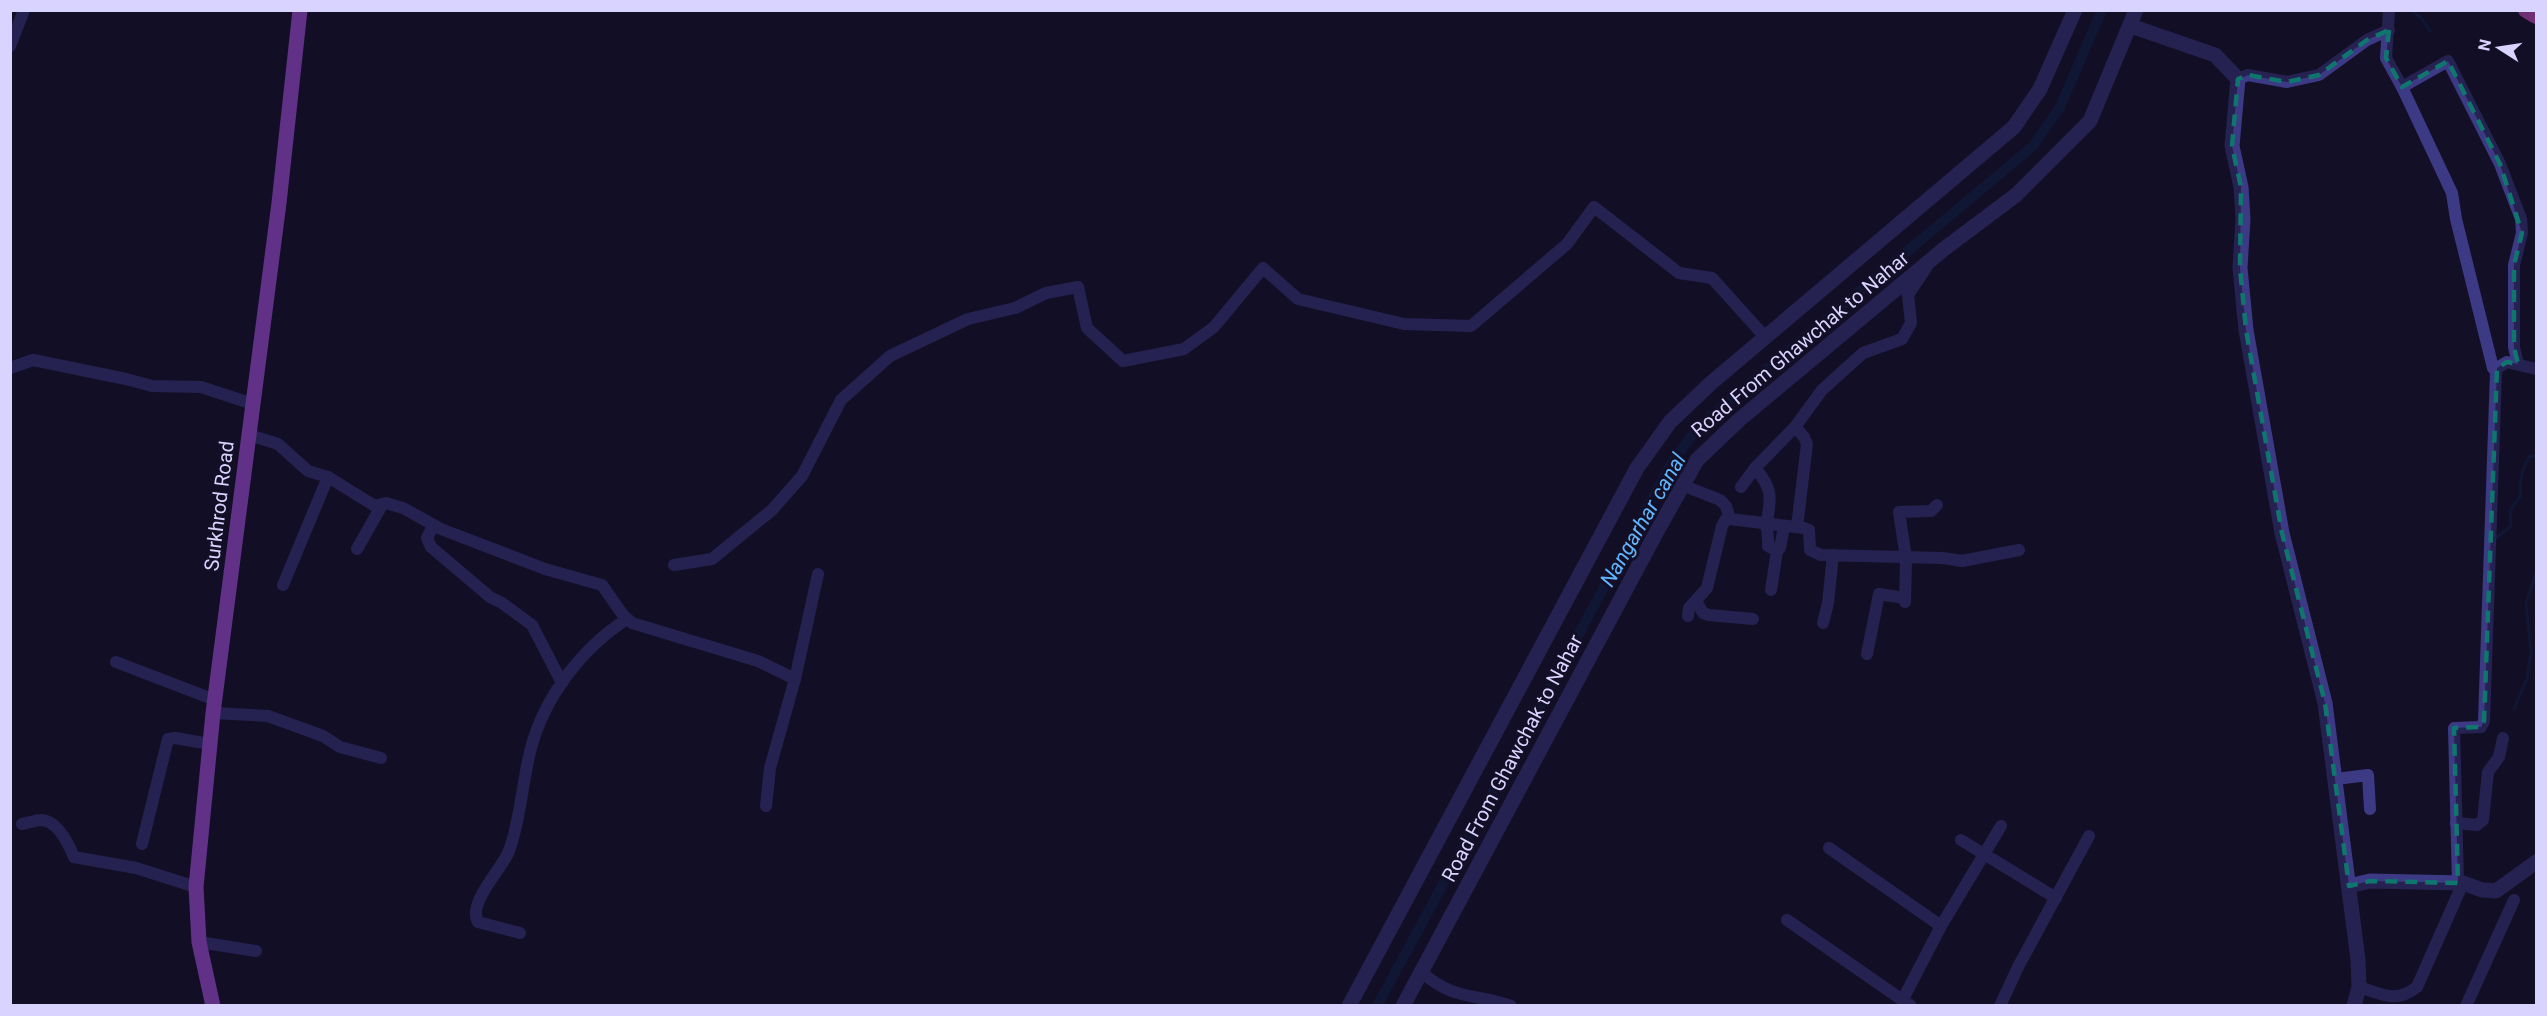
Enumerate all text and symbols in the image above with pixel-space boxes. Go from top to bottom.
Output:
north arrow [2469,18,2529,78]
text: N [2474,37,2495,52]
street label: Road From Ghawchak to Nahar [1686,246,1914,442]
street label: Surkhrod Road [199,440,239,572]
water label: Nangarhar canal [1595,448,1691,591]
street label: Road From Ghawchak to Nahar [1436,630,1588,886]

